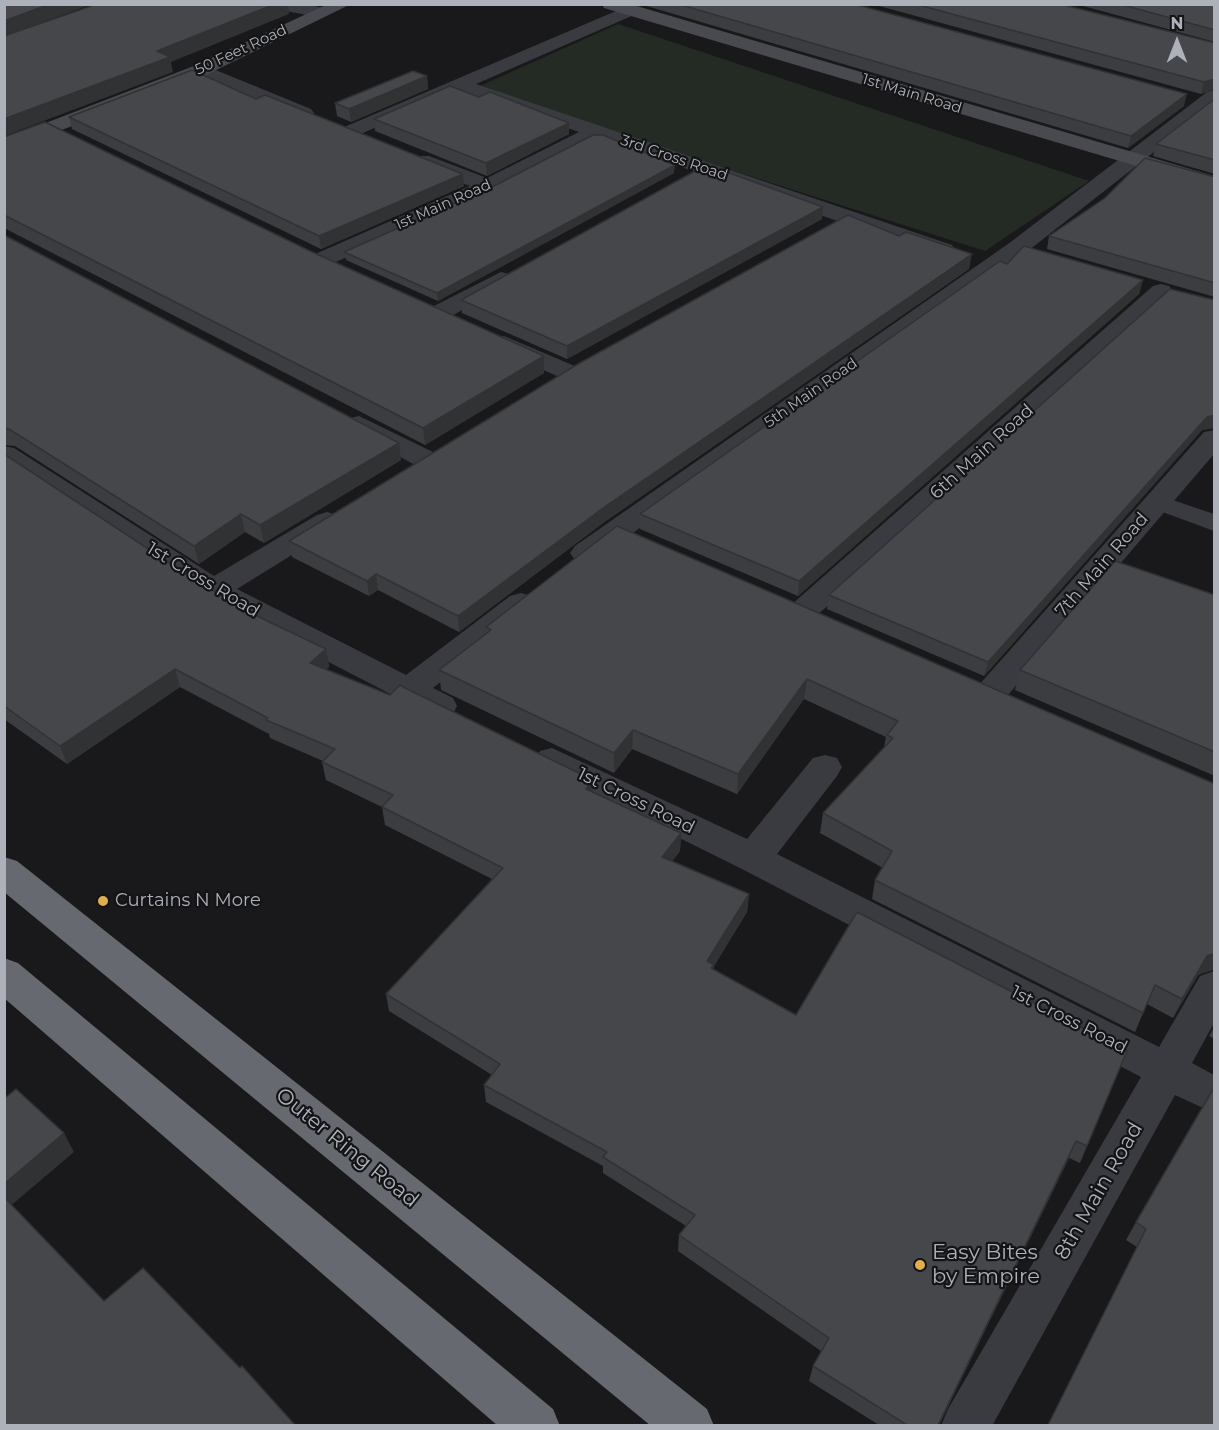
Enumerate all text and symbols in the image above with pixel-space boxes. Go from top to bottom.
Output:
north arrow [1147,12,1207,72]
text: N [1171,14,1183,33]
street label: 50 Feet Road [192,21,290,79]
street label: 1st Main Road [860,70,964,118]
street label: 3rd Cross Road [618,131,730,185]
street label: 1st Main Road [392,176,494,234]
street label: 5th Main Road [761,354,861,432]
street label: 6th Main Road [926,400,1038,504]
street label: 7th Main Road [1051,508,1153,622]
street label: 1st Cross Road [143,538,263,622]
street label: 1st Cross Road [574,763,698,839]
place label: Curtains N More [115,890,261,912]
marker: Curtains N More [96,894,110,908]
street label: 1st Cross Road [1007,981,1131,1059]
street label: Outer Ring Road [271,1083,423,1213]
street label: 8th Main Road [1050,1118,1148,1264]
place label: Easy Bites by Empire [932,1240,1040,1290]
marker: Easy Bites by Empire [913,1258,927,1272]

